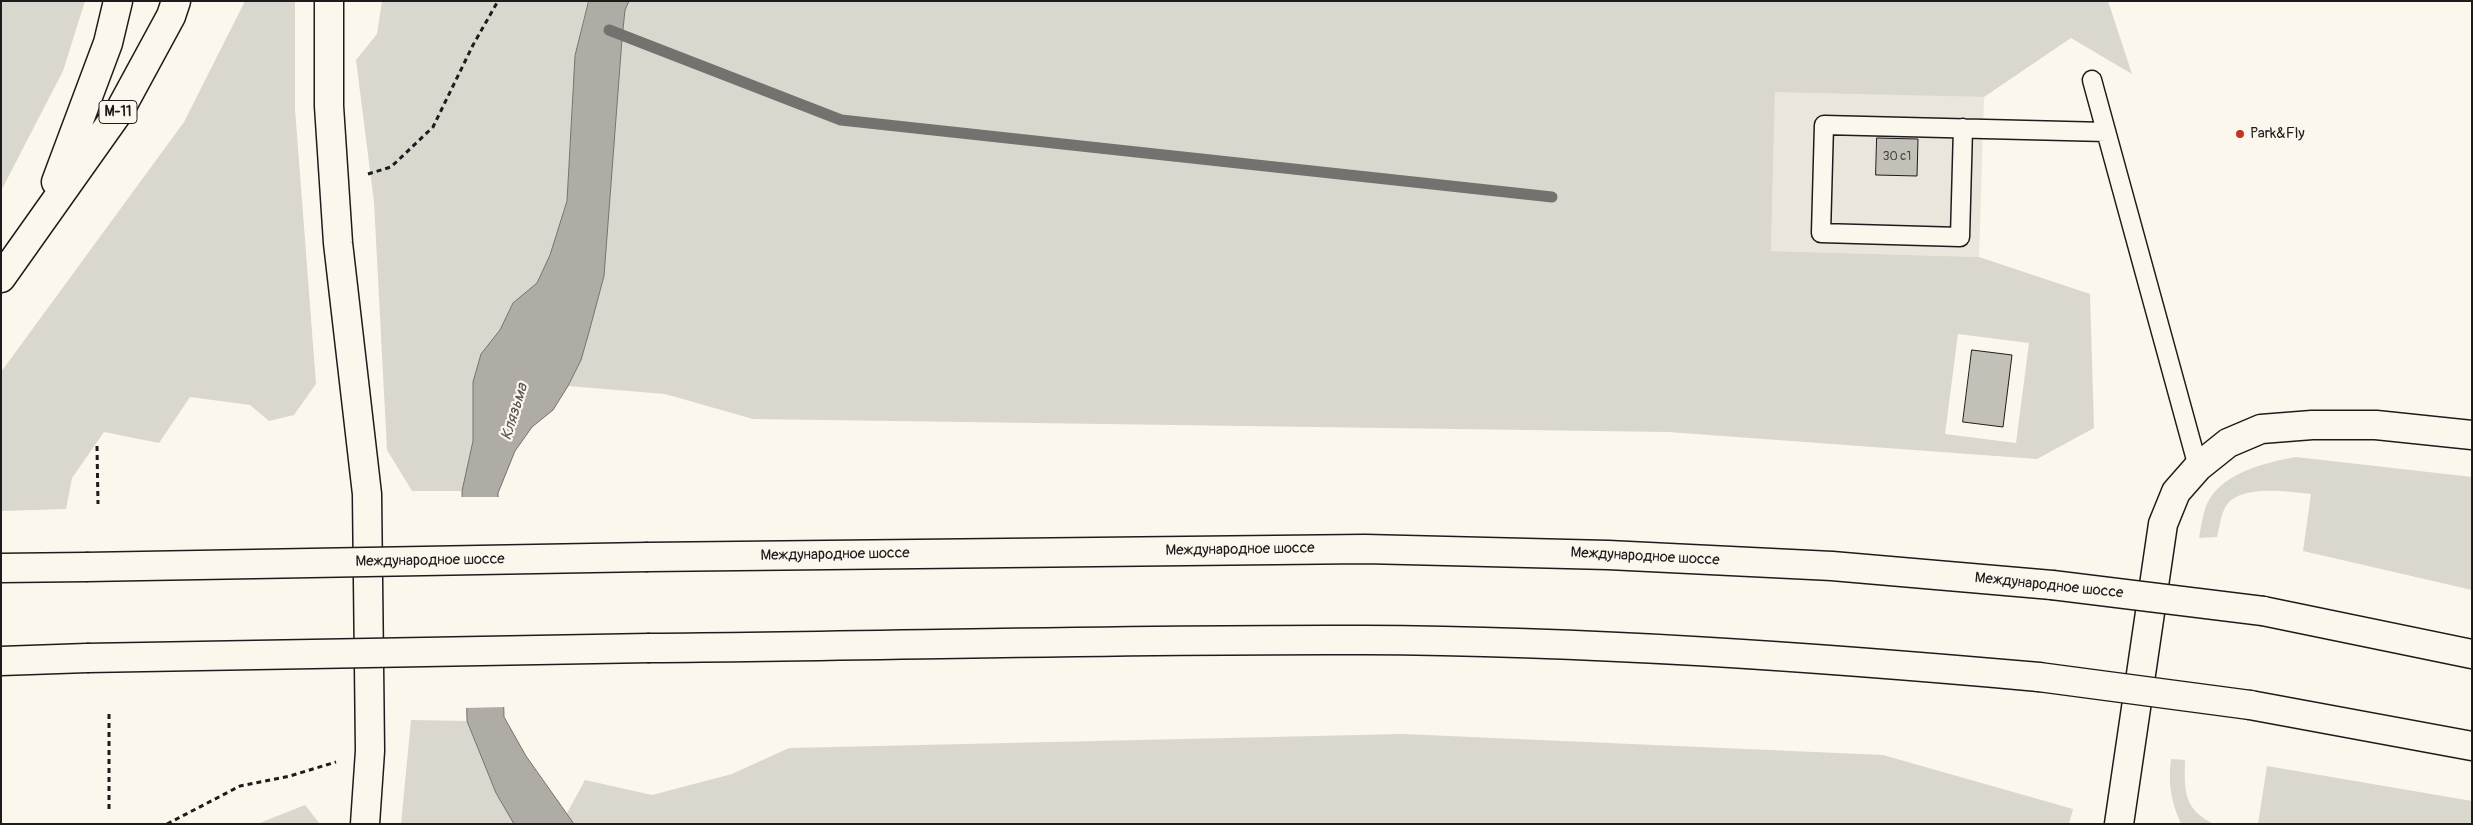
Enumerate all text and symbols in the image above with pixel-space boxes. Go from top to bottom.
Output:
road number: М-11 [99,100,137,124]
place label: Park&Fly [2250,125,2305,143]
marker: Park&Fly [2234,128,2246,140]
house number: 30 с1 [1883,150,1911,164]
water label: Клязьма [497,381,533,443]
street label: Международное шоссе [1165,540,1315,560]
street label: Международное шоссе [1570,544,1720,570]
street label: Международное шоссе [760,545,910,565]
street label: Международное шоссе [355,551,505,571]
street label: Международное шоссе [1974,569,2124,603]

